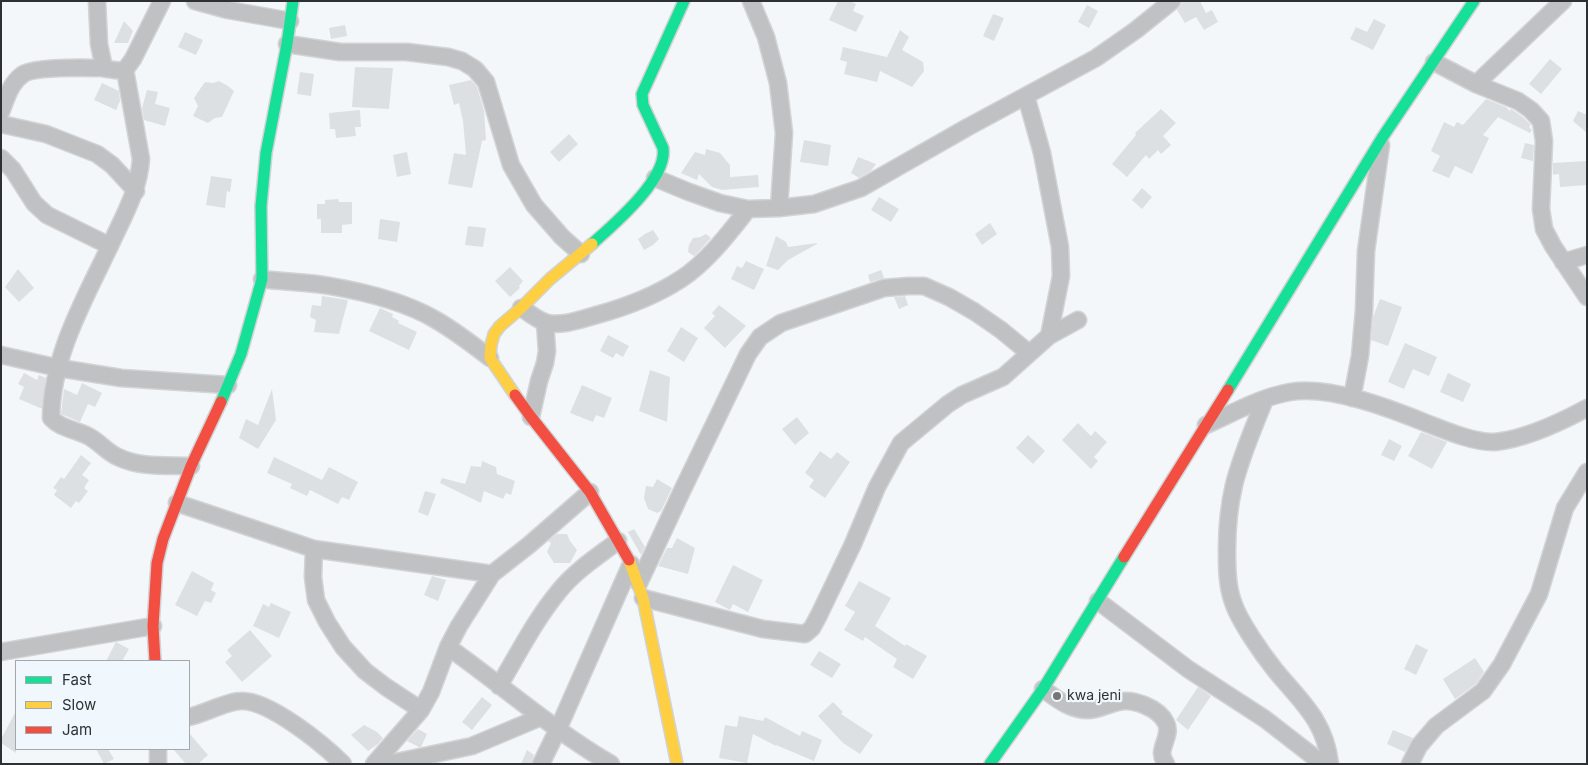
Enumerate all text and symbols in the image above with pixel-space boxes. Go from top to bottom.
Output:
legend [15,660,190,750]
text: Fast [62,670,92,689]
place label: kwa jeni [1067,688,1121,704]
marker: kwa jeni [1051,690,1063,702]
text: Slow [62,695,96,714]
text: Jam [62,720,92,739]

